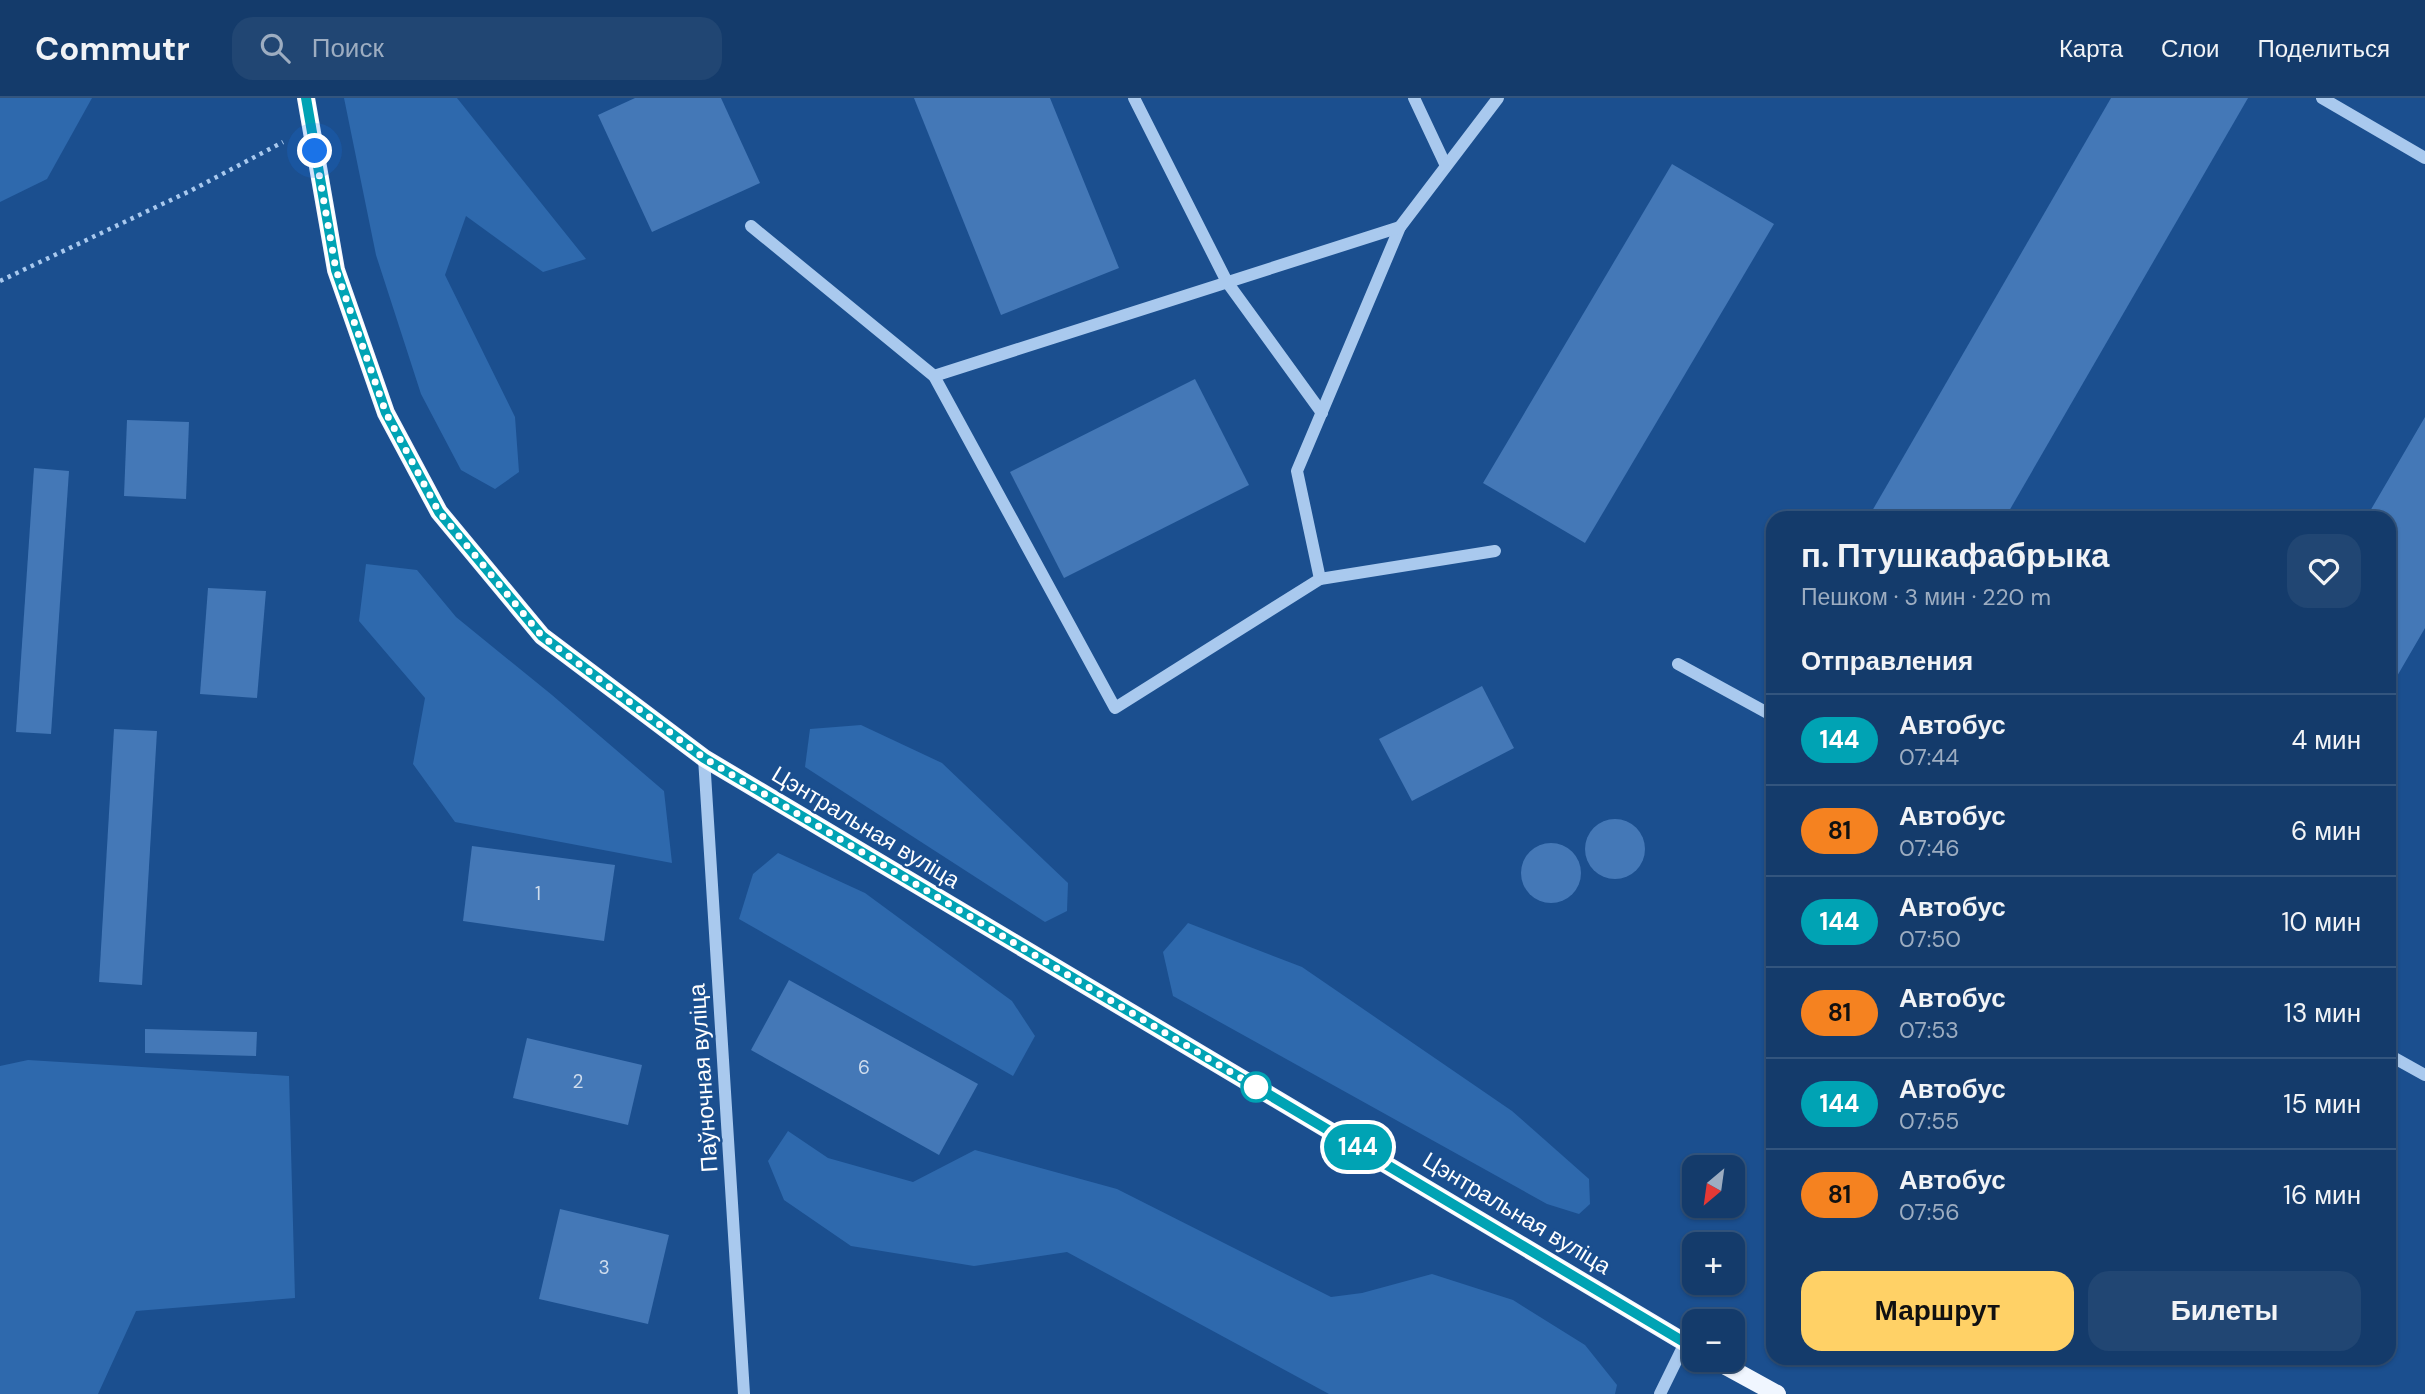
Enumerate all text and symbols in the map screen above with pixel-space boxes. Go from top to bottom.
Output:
search box [232,17,722,80]
text: Commutr [35,27,190,70]
icon: search [256,29,294,67]
text: Поиск [312,31,384,65]
text: Карта [2059,33,2123,64]
text: Слои [2161,33,2219,64]
text: Поделиться [2257,33,2390,64]
your location [297,133,332,168]
text: п. Птушкафабрыка [1801,534,2109,577]
button: heart [2287,534,2361,608]
text: Пешком · 3 мин · 220 m [1801,582,2051,612]
text: Отправления [1801,644,1973,678]
text: Автобус [1899,708,2006,742]
text: 4 мин [2292,723,2361,757]
text: 144 [1820,724,1859,755]
text: 07:44 [1899,742,1959,772]
street label: Цэнтральная вуліца [766,759,966,895]
text: Автобус [1899,799,2006,833]
text: 6 мин [2291,814,2361,848]
text: 81 [1828,815,1851,846]
text: 07:46 [1899,833,1960,863]
house number: 1 [535,881,541,906]
text: Автобус [1899,890,2006,924]
text: 10 мин [2281,905,2361,939]
text: 144 [1820,906,1859,937]
text: 07:50 [1899,924,1961,954]
text: Автобус [1899,981,2006,1015]
street label: Паўночная вуліца [681,982,725,1173]
text: 13 мин [2284,996,2361,1030]
text: 81 [1828,997,1851,1028]
text: 07:53 [1899,1015,1959,1045]
house number: 6 [858,1055,870,1080]
house number: 2 [573,1069,584,1094]
unlabelled marker [1241,1072,1271,1102]
text: Автобус [1899,1072,2006,1106]
text: 15 мин [2283,1087,2361,1121]
text: 144 [1820,1088,1859,1119]
text: 07:55 [1899,1106,1959,1136]
line badge: 144 [1318,1124,1398,1170]
text: 144 [1338,1131,1378,1162]
street label: Цэнтральная вуліца [1417,1145,1617,1281]
north arrow [1682,1155,1745,1218]
map controls [1682,1155,1745,1372]
text: Автобус [1899,1163,2006,1197]
text: 16 мин [2283,1178,2361,1212]
text: 81 [1828,1179,1851,1210]
text: 07:56 [1899,1197,1960,1227]
button: + [1682,1232,1745,1295]
house number: 3 [598,1255,610,1280]
button: Маршрут [1801,1271,2074,1351]
button: Билеты [2088,1271,2361,1351]
button: − [1682,1309,1745,1372]

